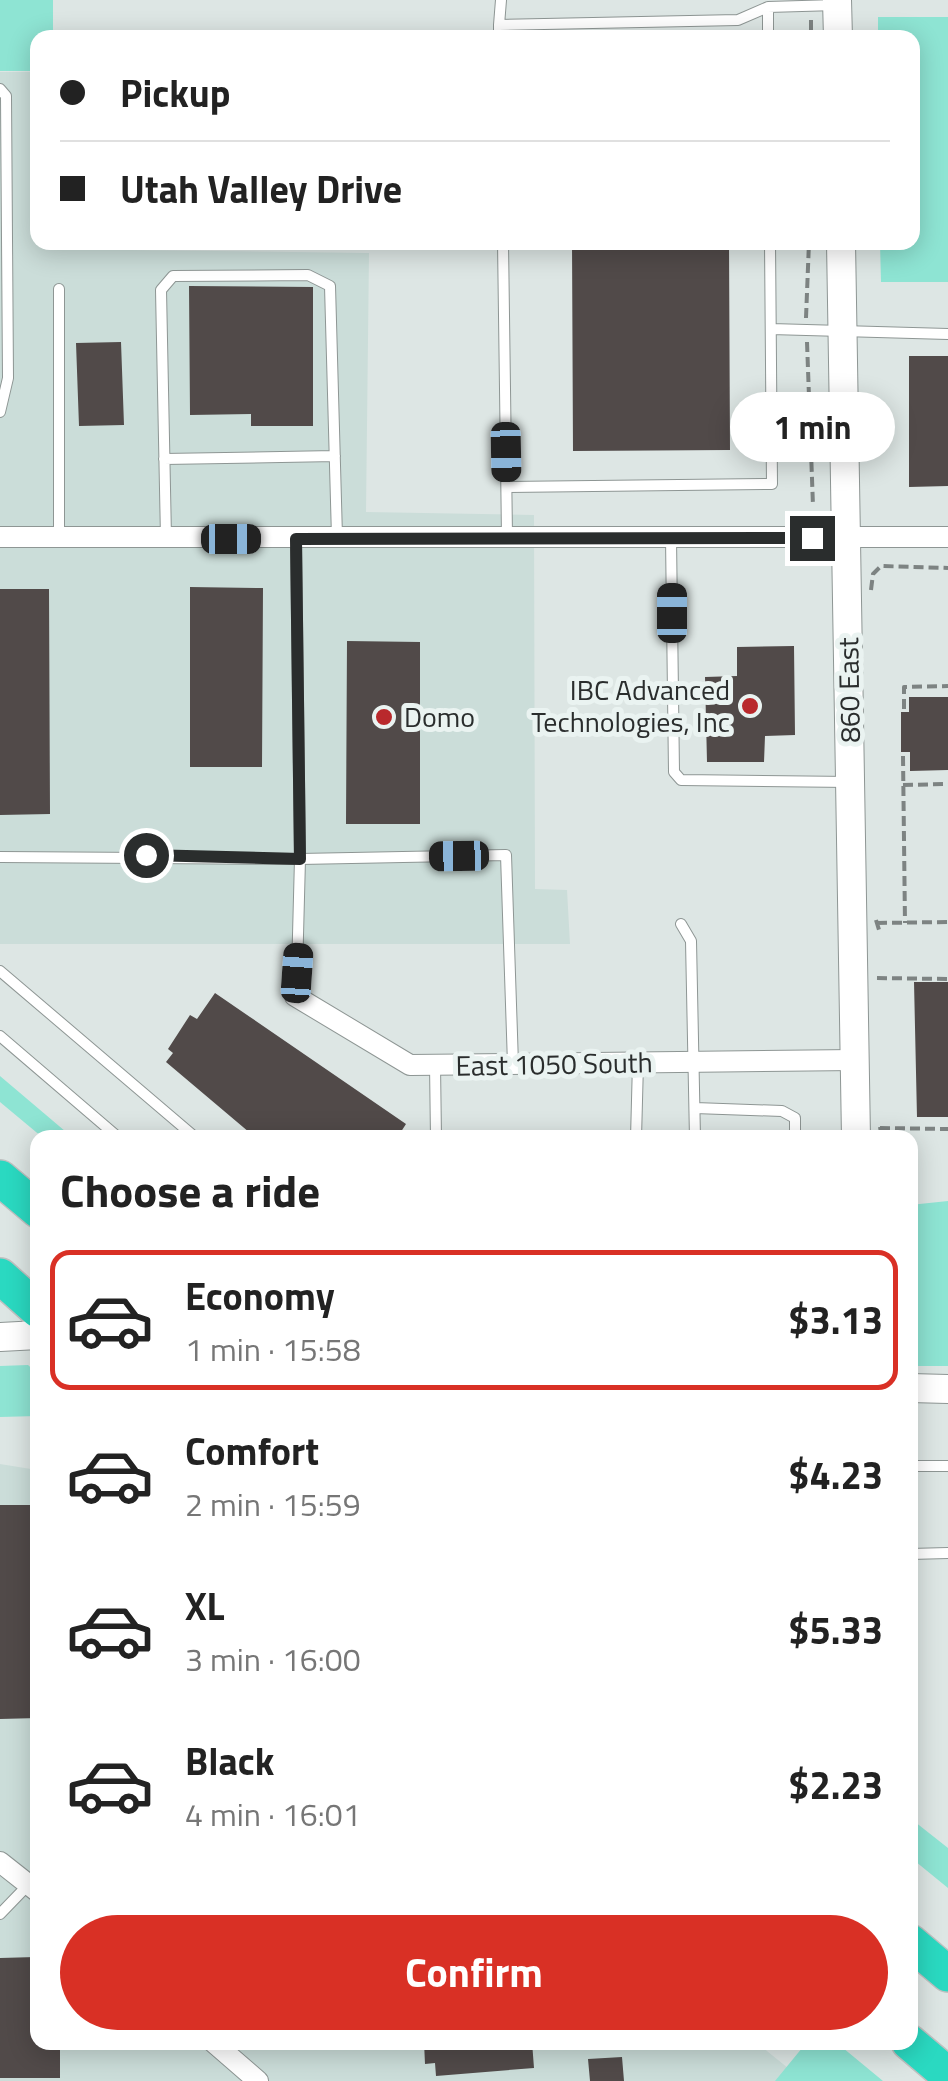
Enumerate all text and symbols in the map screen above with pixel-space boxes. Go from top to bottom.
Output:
text: Pickup [120,64,230,122]
text: Utah Valley Drive [120,160,402,218]
callout: 1 min [730,393,894,463]
text: 1 min [774,403,851,451]
car [490,422,522,482]
route end [790,516,835,561]
car [201,524,261,554]
car [657,583,687,643]
street label: 860 East [826,637,871,743]
place label: IBC Advanced Technologies, Inc [531,668,730,743]
place label: Domo [404,695,475,738]
marker: IBC Advanced Technologies, Inc [739,695,761,717]
marker: Domo [373,706,395,728]
route start [124,833,169,878]
car [429,840,489,872]
car [280,942,314,1004]
street label: East 1050 South [455,1040,653,1087]
text: Choose a ride [60,1156,320,1224]
text: Economy [185,1267,335,1325]
icon: car [65,1275,155,1365]
text: $3.13 [788,1291,883,1349]
text: 1 min · 15:58 [185,1325,361,1373]
text: Comfort [185,1422,319,1480]
icon: car [65,1430,155,1520]
text: $4.23 [788,1446,883,1504]
text: 2 min · 15:59 [185,1480,361,1528]
text: XL [185,1577,225,1635]
icon: car [65,1585,155,1675]
text: $5.33 [788,1601,883,1659]
text: 3 min · 16:00 [185,1635,361,1683]
text: Black [185,1732,274,1790]
icon: car [65,1740,155,1830]
text: $2.23 [788,1756,883,1814]
text: 4 min · 16:01 [185,1790,361,1838]
button: Confirm [60,1915,888,2030]

